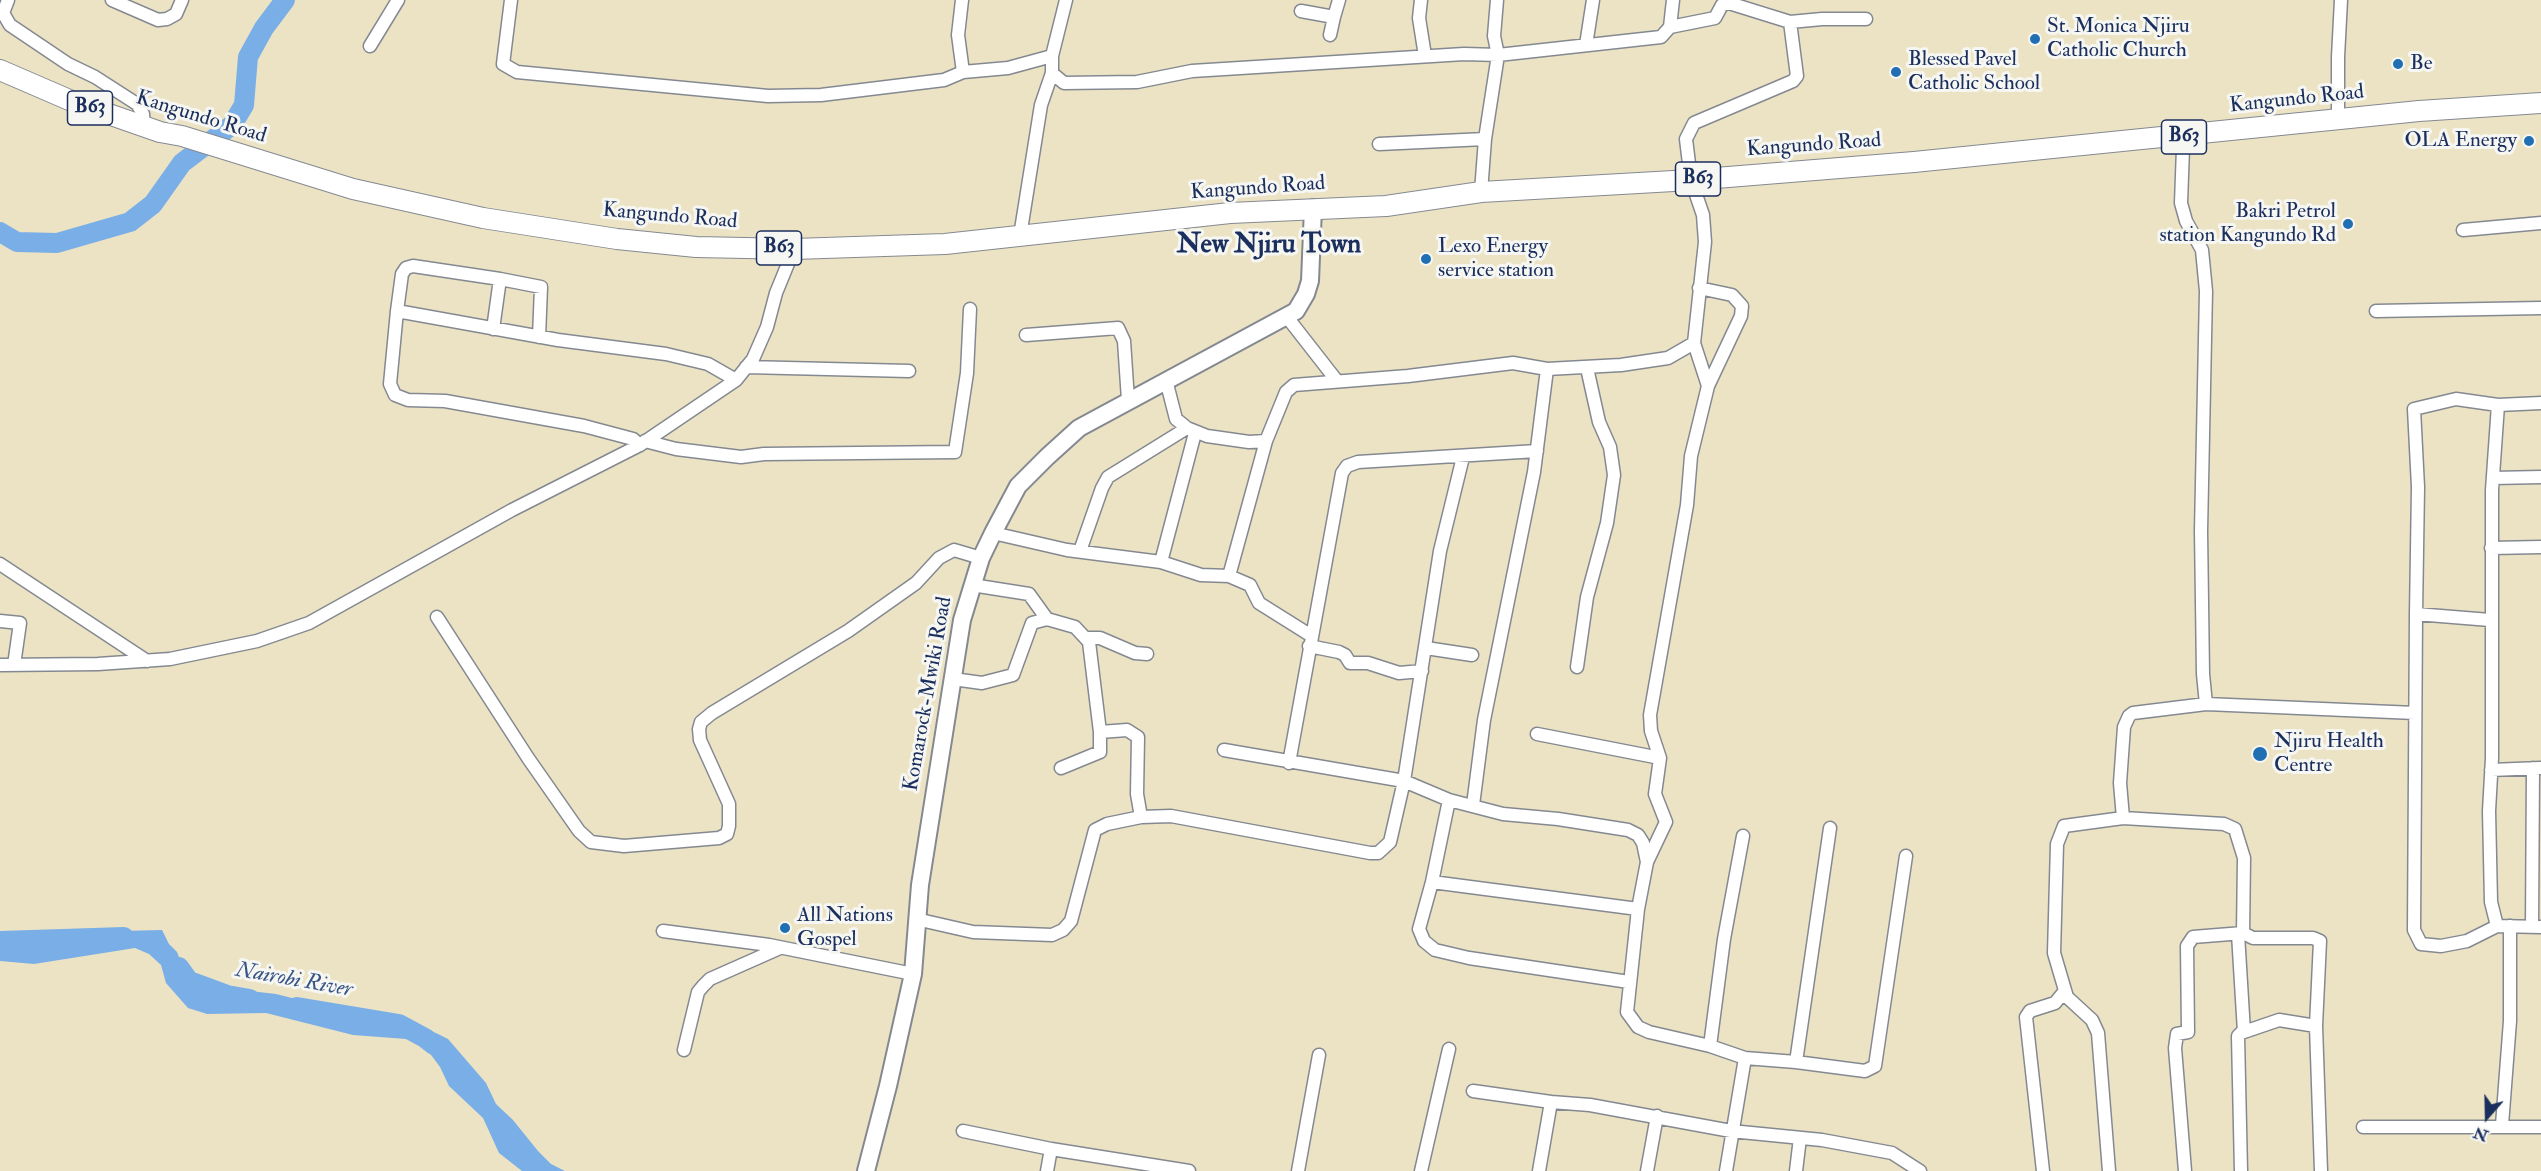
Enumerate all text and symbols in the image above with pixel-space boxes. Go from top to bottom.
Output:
place label: St. Monica Njiru Catholic Church [2047,14,2190,64]
marker: St. Monica Njiru Catholic Church [2028,32,2042,46]
place label: Blessed Pavel Catholic School [1908,47,2040,97]
place label: Be [2410,51,2433,77]
marker: Be [2391,57,2405,71]
marker: Blessed Pavel Catholic School [1889,65,1903,79]
street label: Kangundo Road [2229,80,2365,120]
street label: Kangundo Road [133,86,269,150]
road number: B63 [68,91,112,125]
road number: B63 [2162,120,2206,154]
place label: OLA Energy [2404,128,2517,154]
street label: Kangundo Road [1746,129,1882,163]
marker: OLA Energy [2522,134,2536,148]
road number: B63 [1676,162,1720,196]
street label: Kangundo Road [1190,172,1326,206]
street label: Kangundo Road [602,199,738,235]
place label: Bakri Petrol station Kangundo Rd [2159,199,2336,249]
marker: Bakri Petrol station Kangundo Rd [2341,217,2355,231]
district label: New Njiru Town [1177,230,1361,262]
road number: B63 [756,231,802,265]
place label: Lexo Energy service station [1438,234,1554,284]
marker: Lexo Energy service station [1419,252,1433,266]
street label: Komarock-Mwiki Road [899,595,959,793]
place label: Njiru Health Centre [2274,729,2384,779]
marker: Njiru Health Centre [2251,745,2269,763]
place label: All Nations Gospel [797,903,893,953]
marker: All Nations Gospel [778,921,792,935]
water label: Nairobi River [234,958,354,1004]
north arrow [2457,1087,2517,1147]
text: N [2471,1122,2491,1146]

